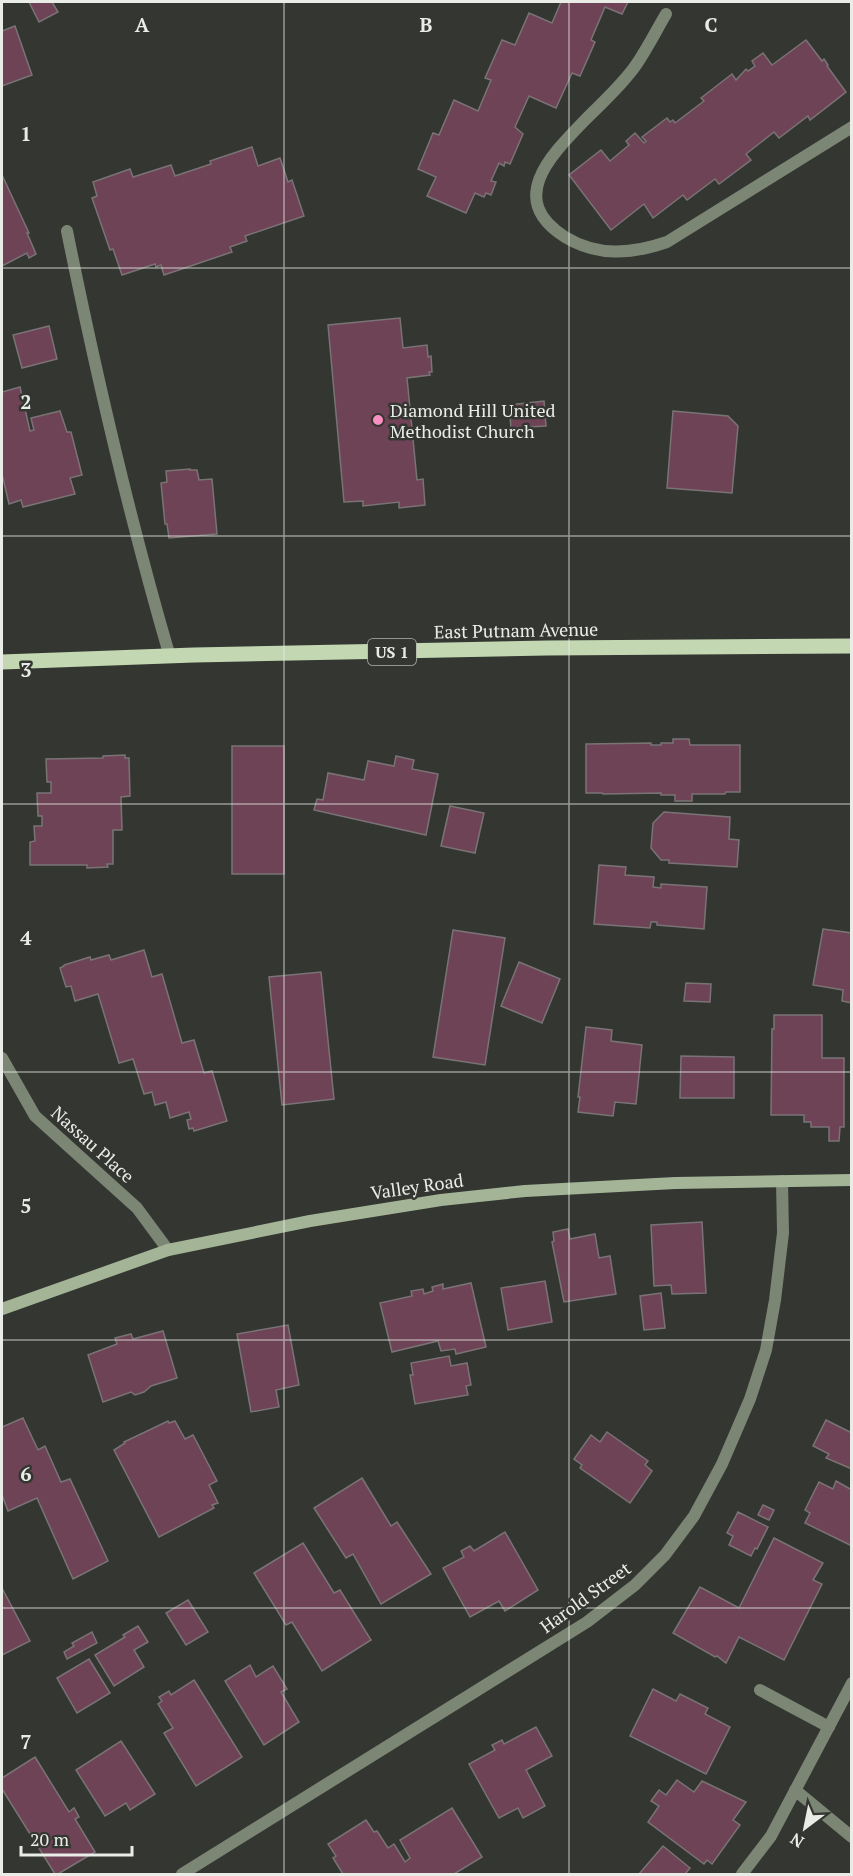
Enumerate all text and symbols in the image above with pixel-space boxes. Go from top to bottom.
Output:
text: A [135,11,150,38]
text: B [420,11,433,38]
text: C [704,11,718,38]
text: 1 [20,120,32,147]
text: 2 [20,388,32,415]
place label: Diamond Hill United Methodist Church [390,398,555,443]
marker: Diamond Hill United Methodist Church [371,413,385,427]
street label: East Putnam Avenue [434,617,598,643]
road number: US 1 [368,639,416,665]
text: 3 [20,656,32,683]
text: 4 [20,924,32,951]
street label: Nassau Place [46,1100,140,1188]
street label: Valley Road [369,1168,465,1204]
text: 5 [20,1192,32,1219]
text: 6 [20,1460,32,1487]
street label: Harold Street [535,1556,636,1638]
text: 7 [20,1728,32,1755]
north arrow [775,1798,835,1858]
scale bar [21,1819,132,1857]
text: 20 m [30,1827,70,1851]
text: N [786,1828,808,1853]

